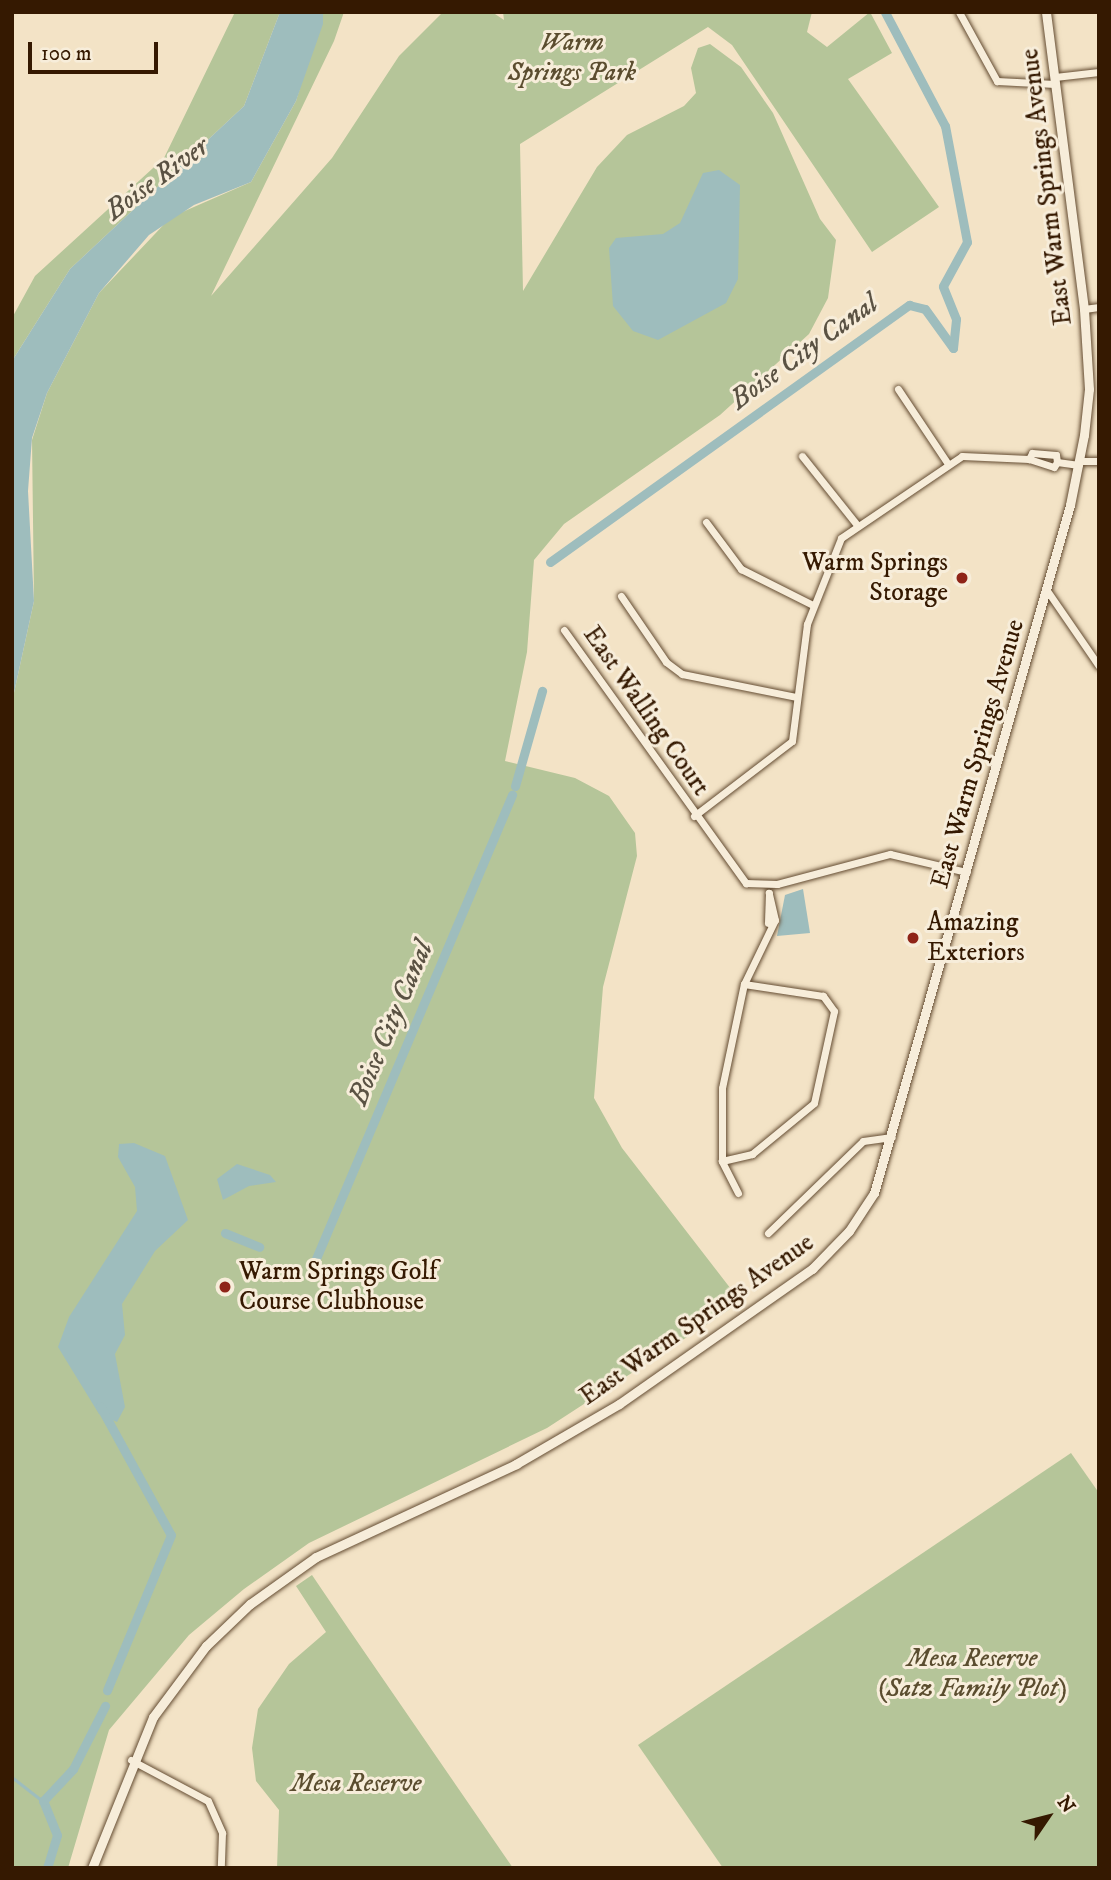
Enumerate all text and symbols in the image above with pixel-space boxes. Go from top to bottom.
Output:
park label: Warm Springs Park [508,27,636,88]
scale bar [32,28,161,72]
text: 100 m [41,41,92,67]
street label: East Warm Springs Avenue [1015,47,1079,327]
water label: Boise River [99,130,215,228]
water label: Boise City Canal [723,287,885,417]
place label: Warm Springs Storage [802,547,948,608]
marker: Warm Springs Storage [954,570,970,586]
street label: East Warm Springs Avenue [925,616,1031,892]
street label: East Walling Court [576,620,716,802]
place label: Amazing Exteriors [927,907,1025,968]
marker: Amazing Exteriors [905,930,921,946]
water label: Boise City Canal [341,936,441,1110]
street label: East Warm Springs Avenue [574,1227,820,1413]
place label: Warm Springs Golf Course Clubhouse [239,1256,437,1318]
marker: Warm Springs Golf Course Clubhouse [217,1279,233,1295]
park label: Mesa Reserve (Satz Family Plot) [878,1643,1066,1704]
park label: Mesa Reserve [291,1768,421,1800]
north arrow [1013,1782,1083,1852]
text: N [1052,1792,1080,1818]

